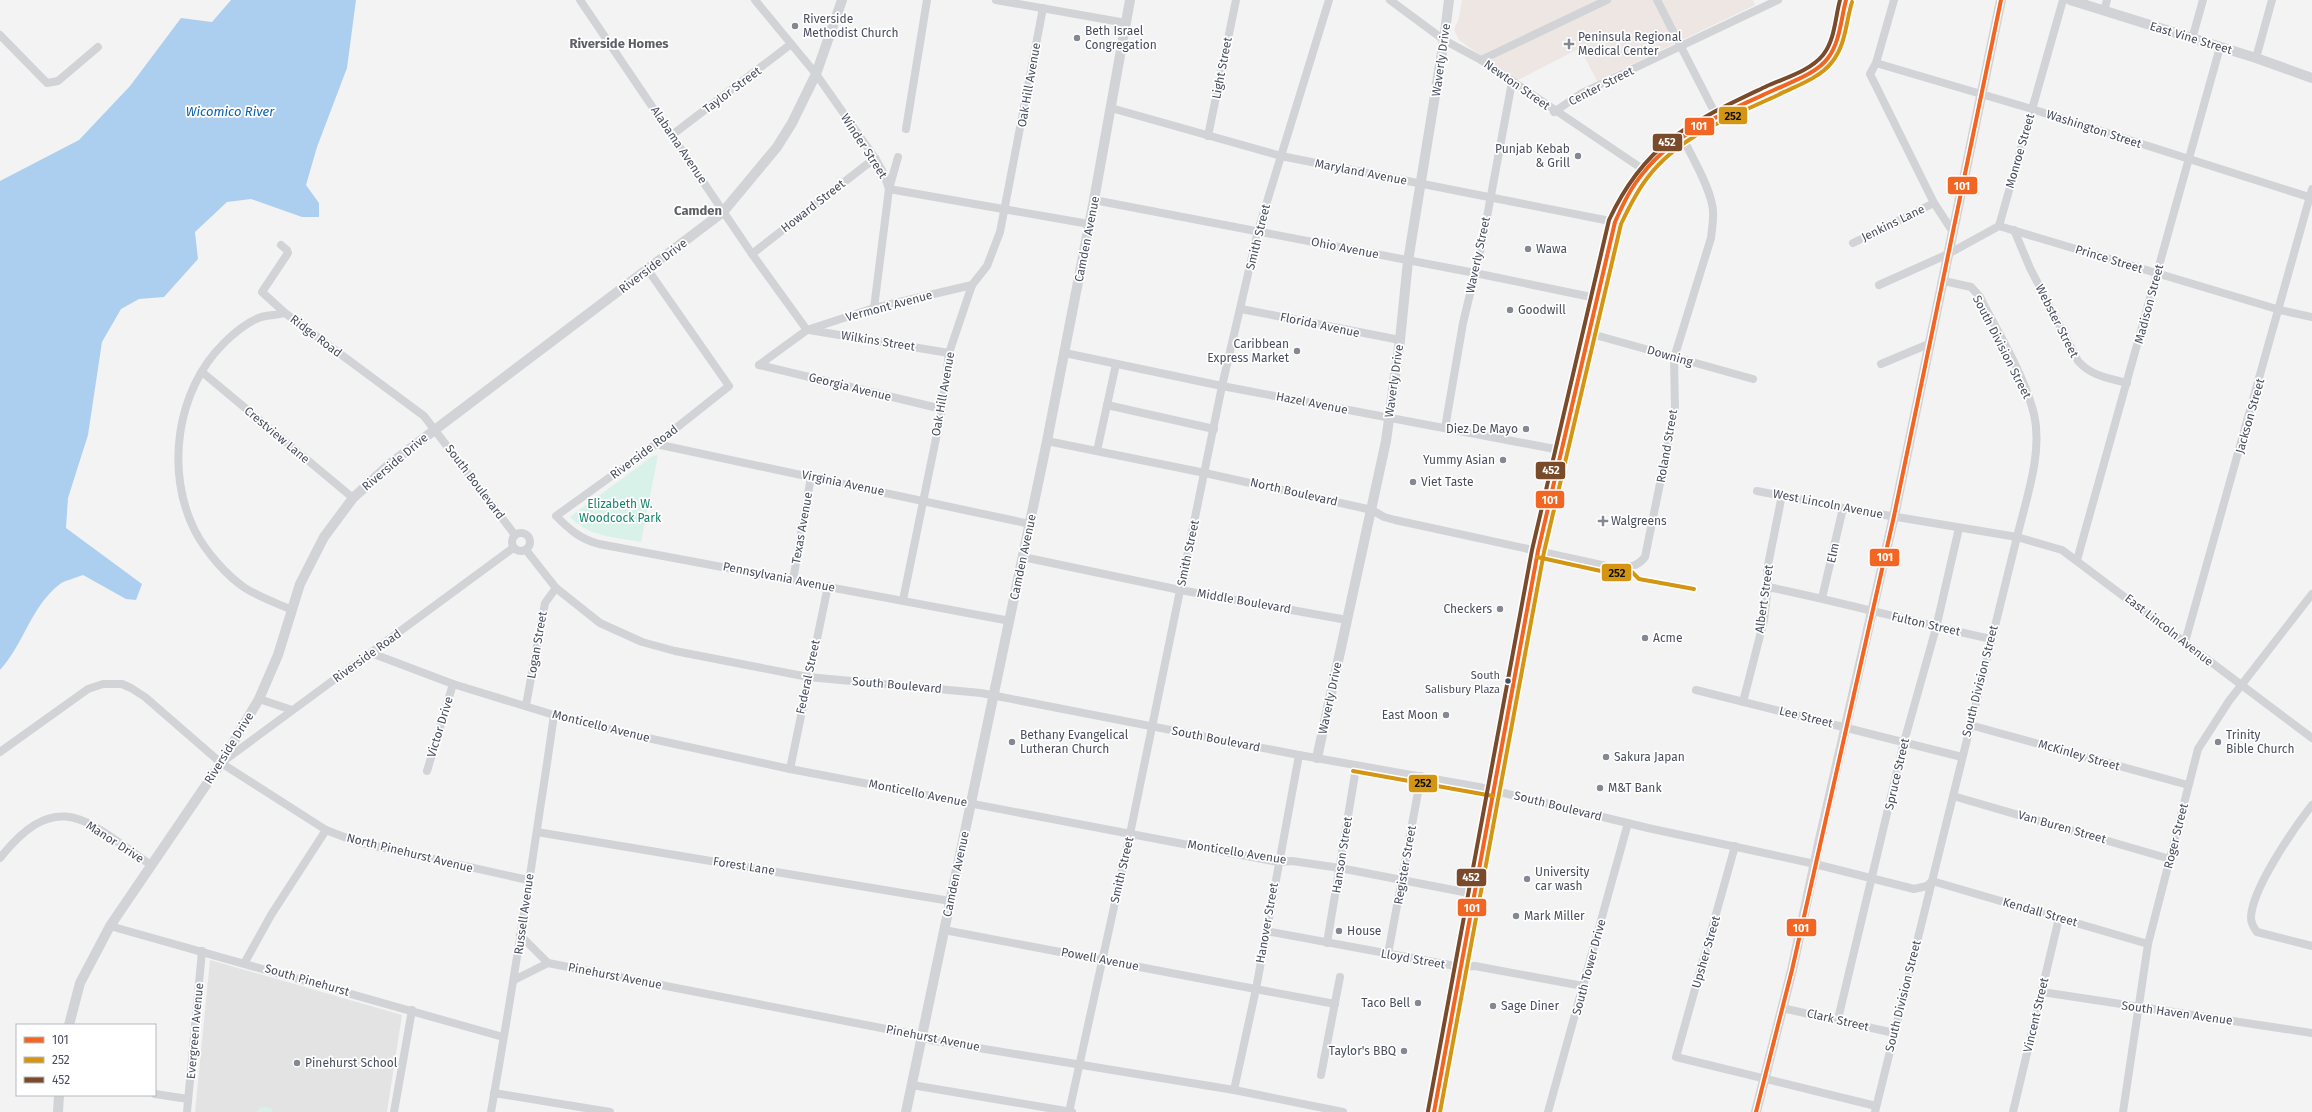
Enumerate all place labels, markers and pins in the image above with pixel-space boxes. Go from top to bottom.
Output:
place label: Riverside Methodist Church [803,12,899,40]
marker: Riverside Methodist Church [790,21,800,31]
place label: Beth Israel Congregation [1085,24,1157,52]
place label: Peninsula Regional Medical Center [1578,30,1682,58]
marker: Beth Israel Congregation [1072,33,1082,43]
marker: Peninsula Regional Medical Center [1563,38,1575,50]
place label: Punjab Kebab & Grill [1495,142,1570,170]
marker: Punjab Kebab & Grill [1573,151,1583,161]
place label: Wawa [1536,242,1567,256]
marker: Wawa [1523,244,1533,254]
place label: Goodwill [1518,303,1566,317]
marker: Goodwill [1505,305,1515,315]
place label: Caribbean Express Market [1207,337,1290,365]
marker: Caribbean Express Market [1292,346,1302,356]
place label: Diez De Mayo [1446,422,1518,436]
marker: Diez De Mayo [1521,424,1531,434]
place label: Yummy Asian [1423,453,1495,467]
marker: Yummy Asian [1498,455,1508,465]
place label: Viet Taste [1421,475,1473,489]
marker: Viet Taste [1408,477,1418,487]
place label: Walgreens [1611,514,1667,528]
marker: Walgreens [1598,516,1608,526]
place label: Checkers [1443,602,1492,616]
marker: Checkers [1495,604,1505,614]
place label: Acme [1653,631,1682,645]
marker: Acme [1640,633,1650,643]
place label: South Salisbury Plaza [1425,669,1500,696]
marker: South Salisbury Plaza [1503,676,1513,686]
place label: East Moon [1382,708,1438,722]
marker: East Moon [1441,710,1451,720]
place label: Bethany Evangelical Lutheran Church [1020,728,1129,756]
place label: Trinity Bible Church [2226,728,2295,756]
marker: Bethany Evangelical Lutheran Church [1007,737,1017,747]
marker: Trinity Bible Church [2213,737,2223,747]
place label: Sakura Japan [1614,750,1685,764]
marker: Sakura Japan [1601,752,1611,762]
place label: M&T Bank [1608,781,1662,795]
marker: M&T Bank [1595,783,1605,793]
place label: University car wash [1535,865,1589,893]
marker: University car wash [1522,874,1532,884]
place label: Mark Miller [1524,909,1585,923]
marker: Mark Miller [1511,911,1521,921]
place label: House [1347,924,1381,938]
marker: House [1334,926,1344,936]
place label: Taco Bell [1361,996,1410,1010]
marker: Taco Bell [1413,998,1423,1008]
place label: Sage Diner [1501,999,1559,1013]
marker: Sage Diner [1488,1001,1498,1011]
place label: Taylor's BBQ [1329,1044,1396,1058]
marker: Taylor's BBQ [1399,1046,1409,1056]
place label: Pinehurst School [305,1056,398,1070]
marker: Pinehurst School [292,1058,302,1068]

